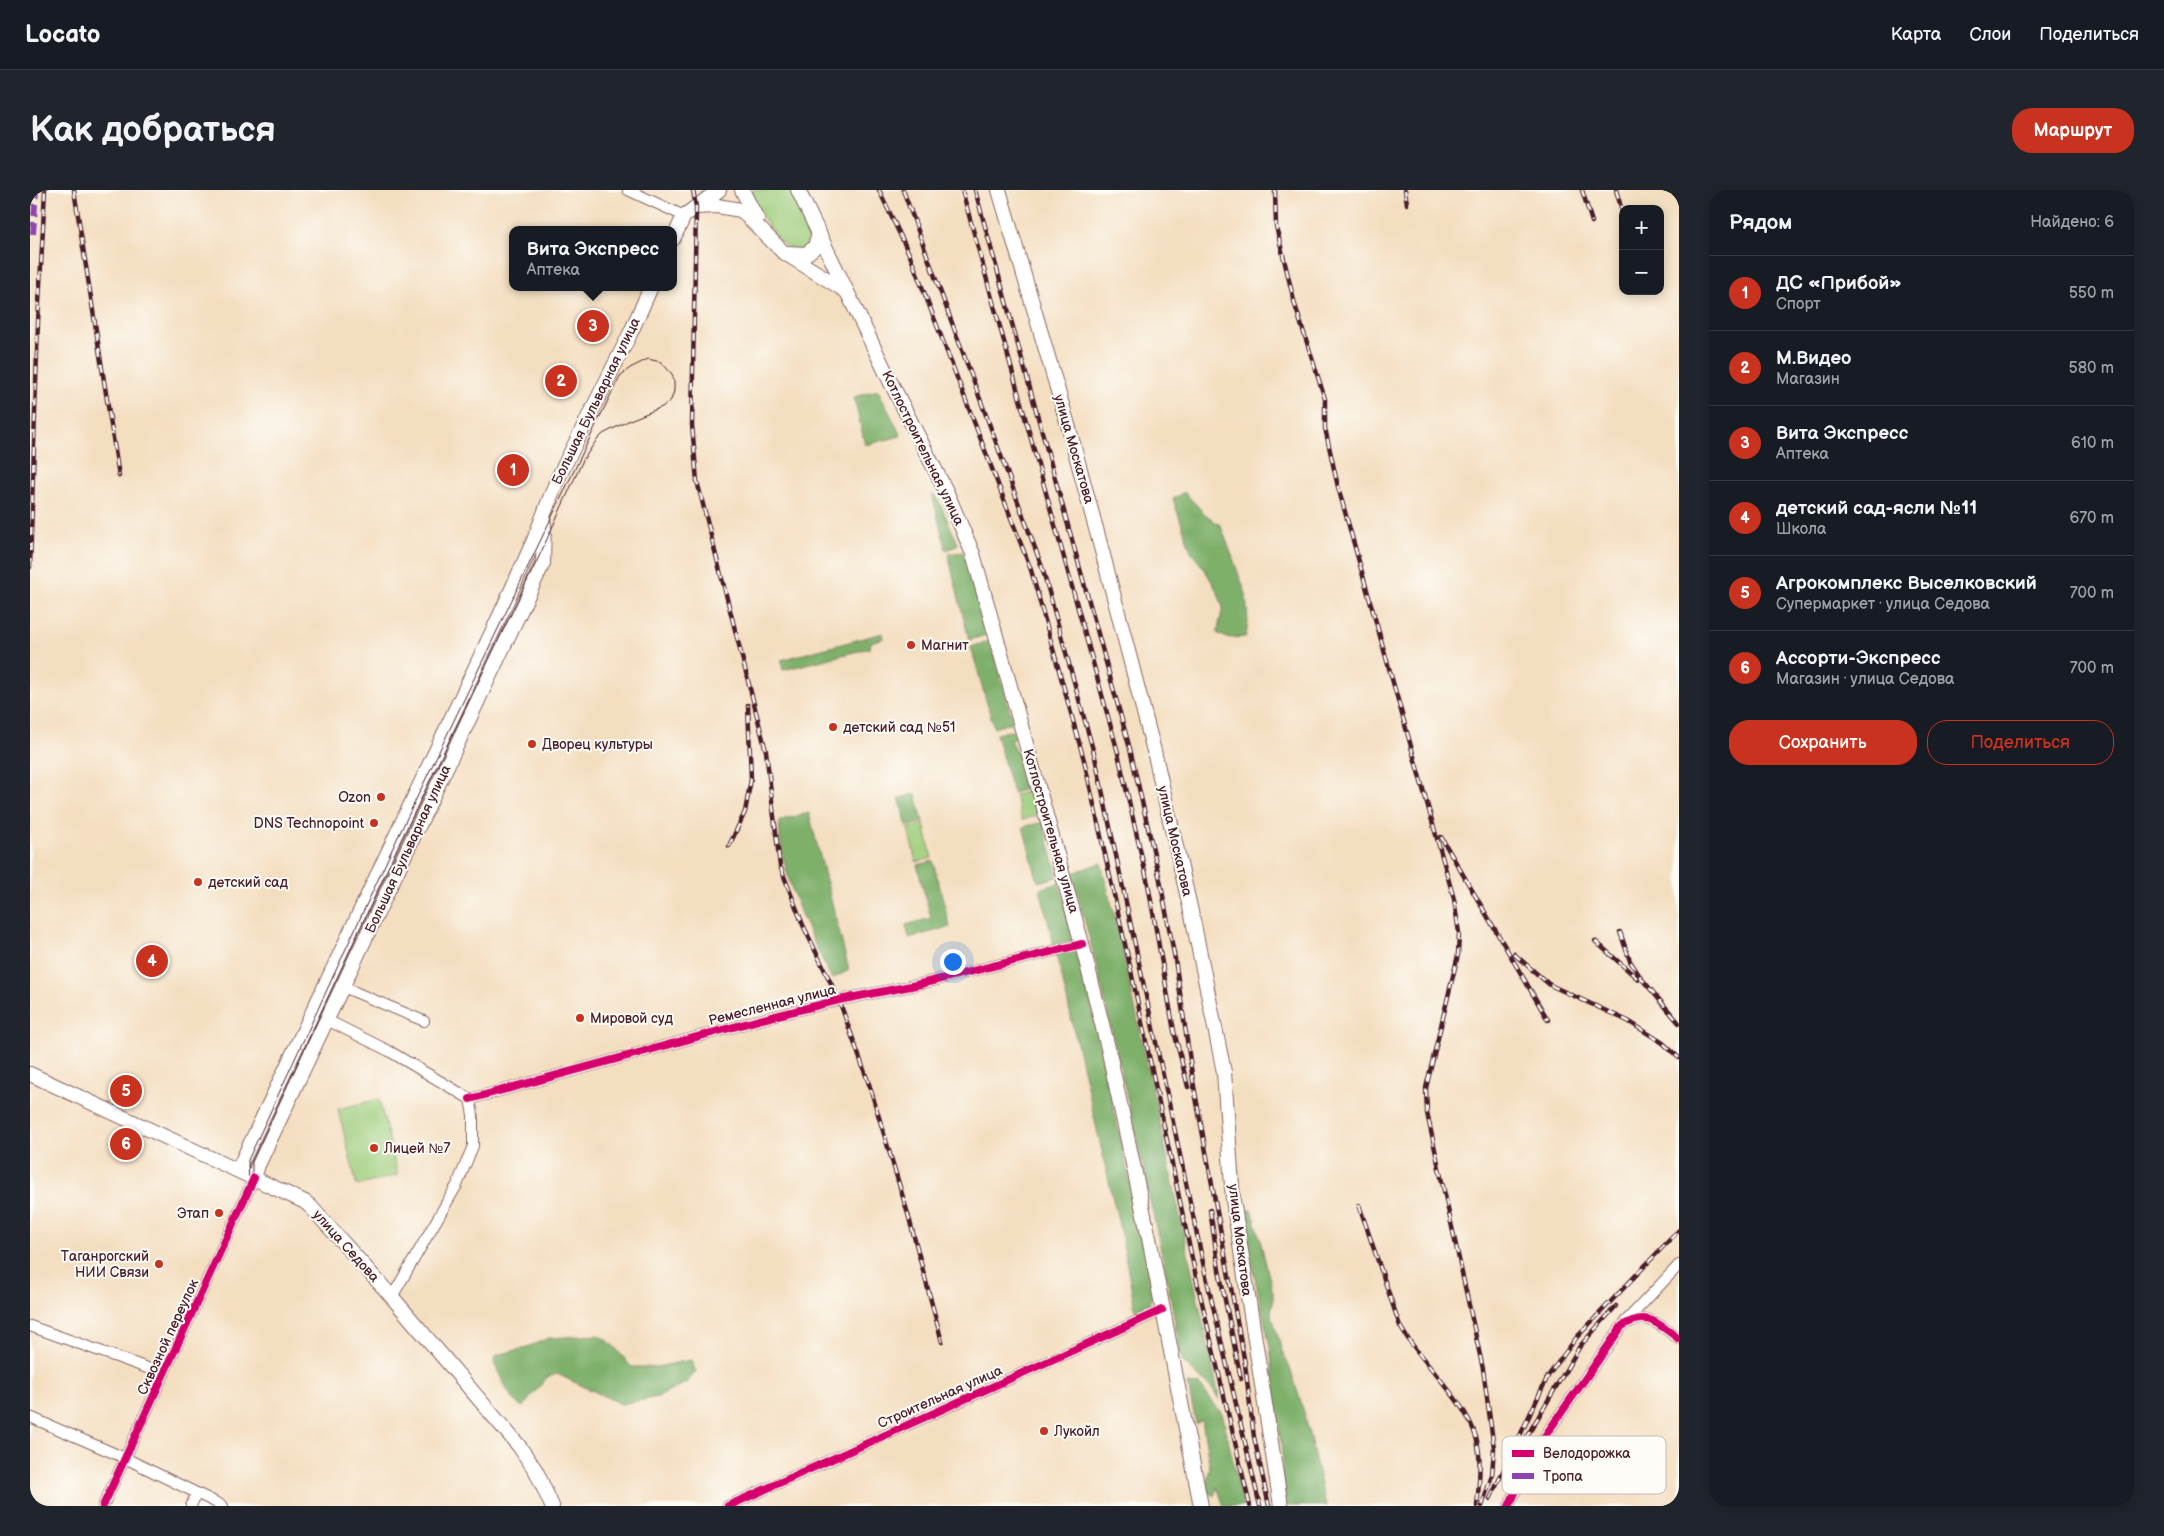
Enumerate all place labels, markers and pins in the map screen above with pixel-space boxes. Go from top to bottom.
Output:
pin: 3 [577,307,609,345]
pin: 2 [545,362,577,400]
pin: 1 [497,451,529,489]
place label: Магнит [921,637,969,654]
marker: Магнит [905,639,917,651]
place label: детский сад №51 [843,719,955,736]
marker: детский сад №51 [827,721,839,733]
place label: Дворец культуры [542,736,653,753]
marker: Дворец культуры [526,738,538,750]
place label: Ozon [338,789,371,806]
marker: Ozon [375,791,387,803]
place label: DNS Technopoint [254,815,365,832]
marker: DNS Technopoint [368,817,380,829]
place label: детский сад [208,874,289,891]
marker: детский сад [192,876,204,888]
pin: 4 [136,942,168,980]
place label: Мировой суд [590,1010,673,1027]
marker: Мировой суд [574,1012,586,1024]
pin: 5 [110,1072,142,1110]
pin: 6 [110,1125,142,1163]
place label: Лицей №7 [383,1140,451,1157]
marker: Лицей №7 [368,1142,380,1154]
place label: Этап [177,1205,209,1222]
marker: Этап [213,1207,225,1219]
place label: Таганрогский НИИ Связи [61,1248,149,1281]
marker: Таганрогский НИИ Связи [153,1258,165,1270]
place label: Лукойл [1053,1423,1100,1440]
marker: Лукойл [1038,1425,1050,1437]

